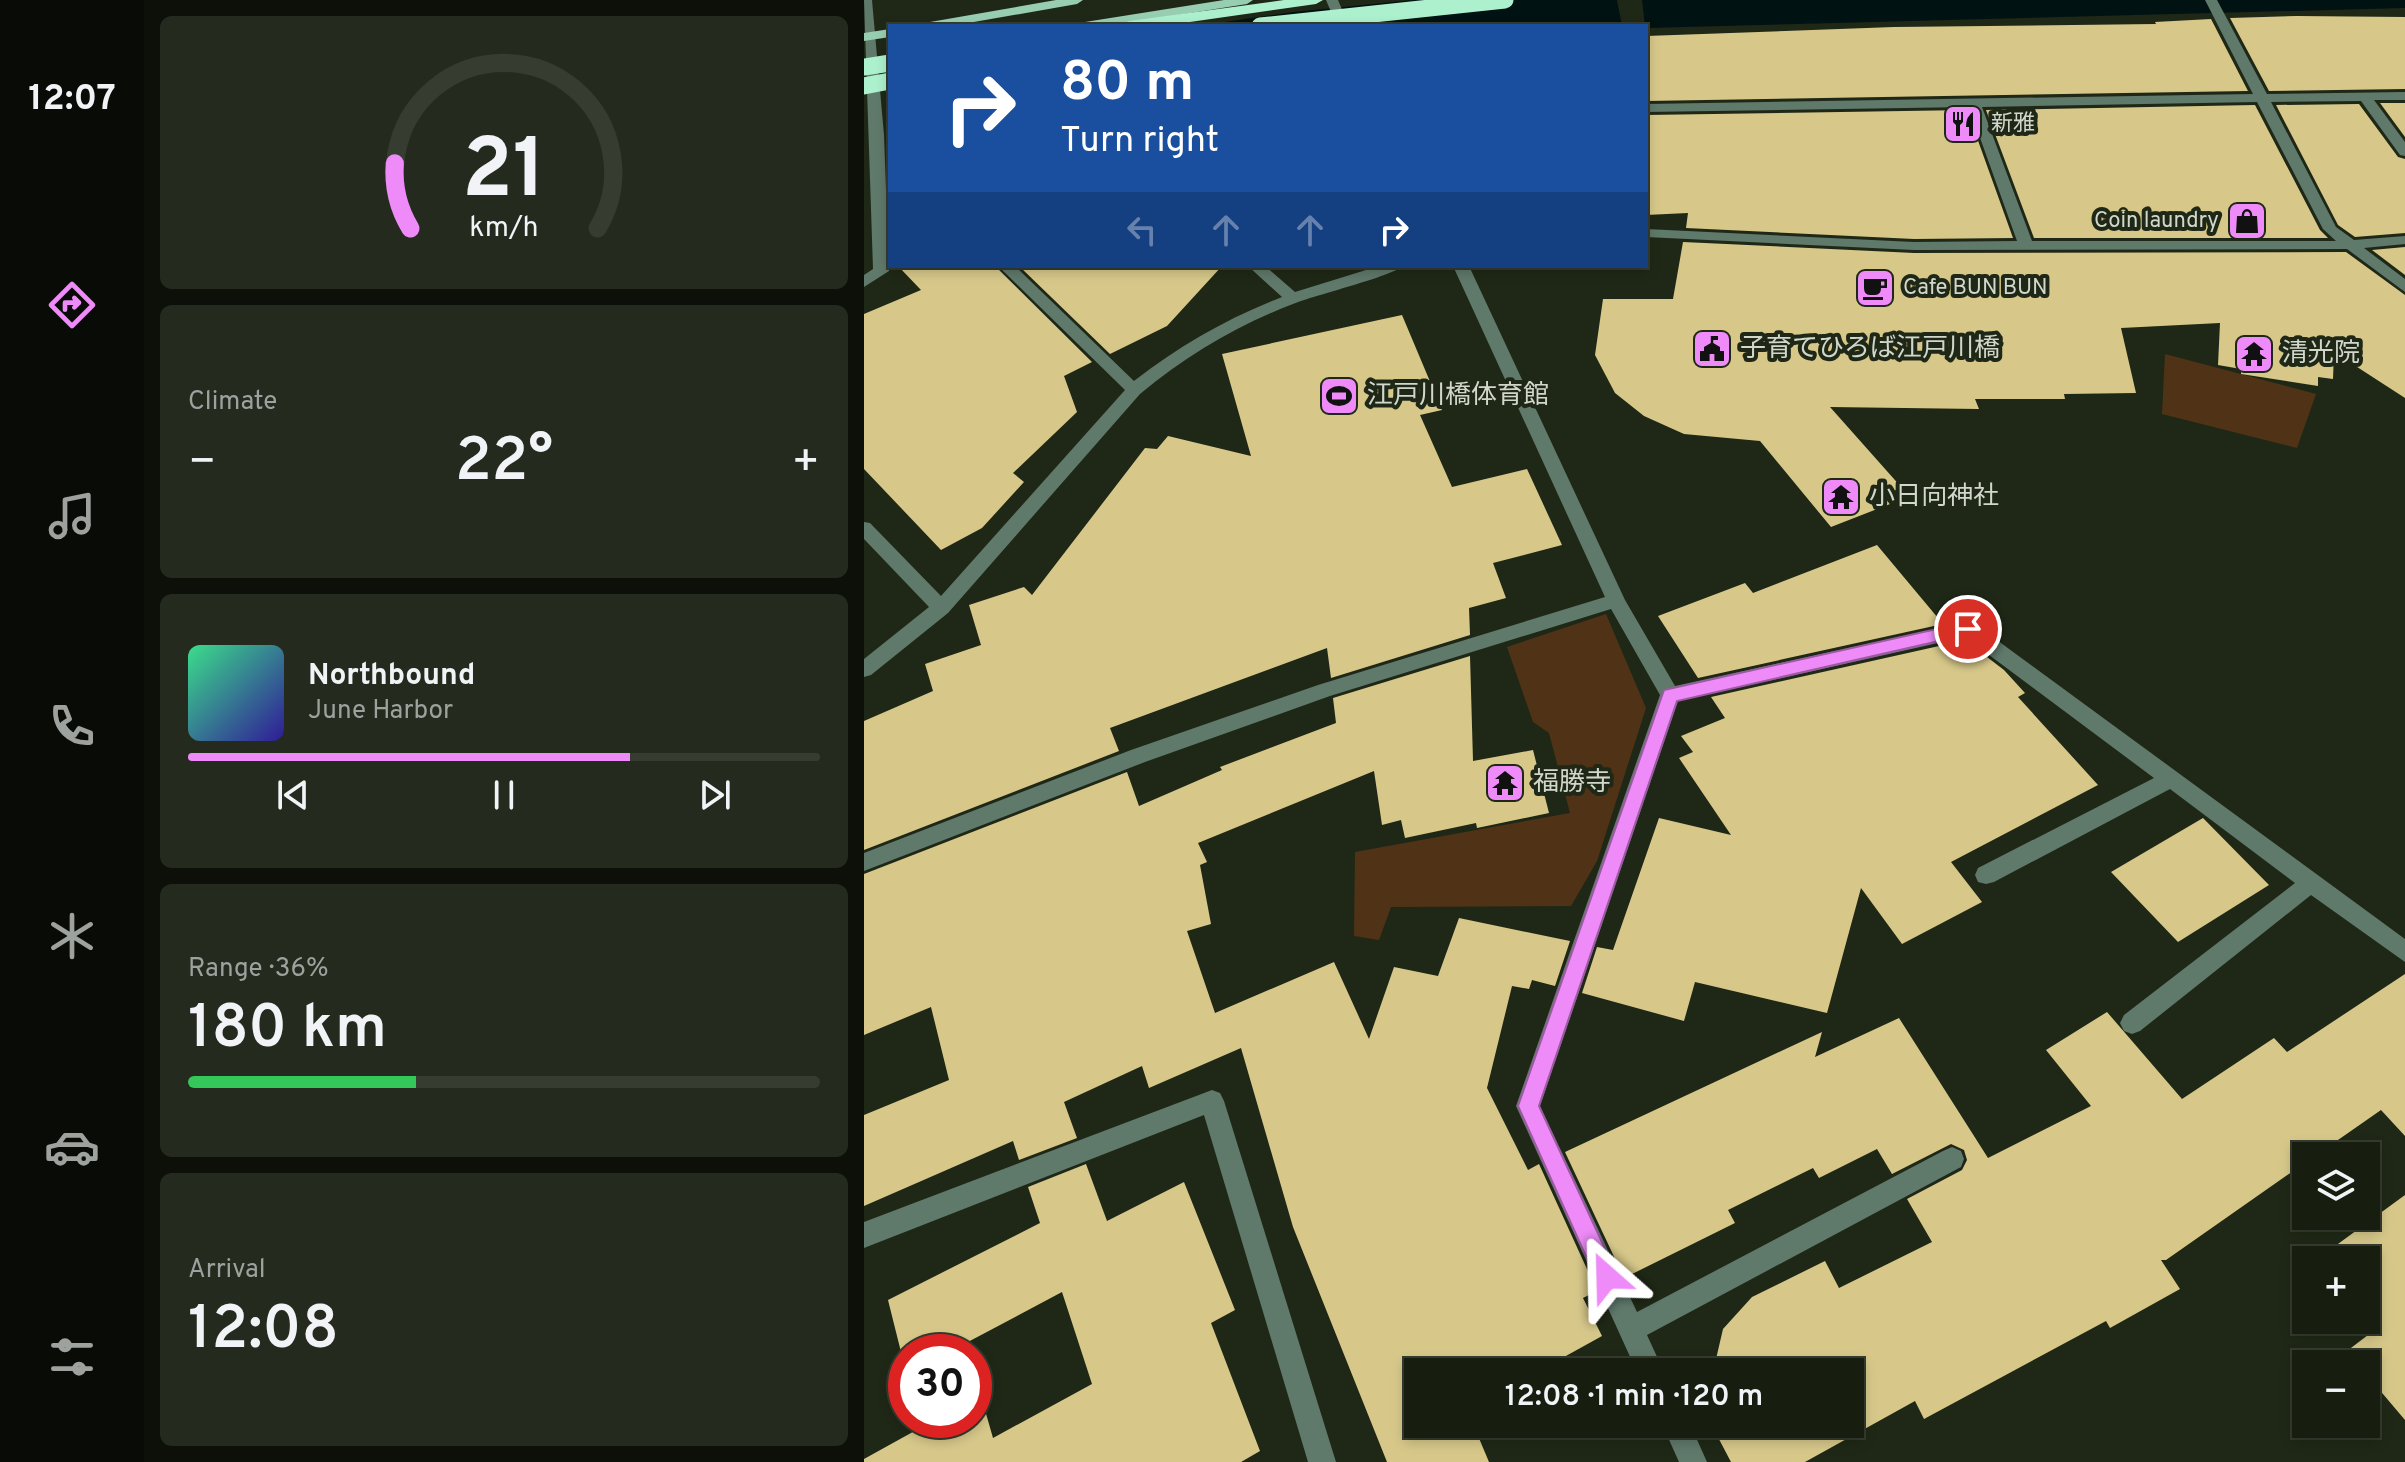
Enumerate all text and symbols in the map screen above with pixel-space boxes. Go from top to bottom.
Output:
text: 80 m [1060,50,1194,120]
icon: right [928,56,1032,160]
text: 12:07 [28,77,116,123]
restaurant icon: 新雅 [1942,103,1984,145]
place label: 新雅 [1991,111,2035,138]
text: Turn right [1060,119,1219,165]
text: 21 [462,121,546,226]
shop icon: Coin laundry [2226,200,2268,242]
icon: left [1120,208,1164,252]
icon: ahead [1204,208,1248,252]
icon: ahead [1288,208,1332,252]
icon: right [1372,208,1416,252]
place label: Coin laundry [2094,208,2219,235]
text: km/h [469,211,539,247]
cafe icon: Cafe BUN BUN [1854,267,1896,309]
place label: Cafe BUN BUN [1903,275,2048,302]
icon: directions [44,277,100,333]
public building icon: 子育てひろば江戸川橋 [1691,328,1733,370]
place label: 子育てひろば江戸川橋 [1740,333,2000,366]
temple icon: 清光院 [2233,333,2275,375]
place label: 清光院 [2282,338,2360,371]
sports icon: 江戸川橋体育館 [1318,375,1360,417]
place label: 江戸川橋体育館 [1367,380,1549,413]
text: Climate [188,386,277,419]
text: 22° [455,426,553,502]
text: − [188,436,216,492]
text: + [792,436,820,492]
temple icon: 小日向神社 [1820,476,1862,518]
place label: 小日向神社 [1869,481,1999,514]
icon: music [44,488,100,544]
pin [1934,595,2002,663]
icon: arrive [1946,607,1990,651]
text: Northbound [308,658,475,695]
text: June Harbor [308,695,453,728]
icon: phone [44,698,100,754]
temple icon: 福勝寺 [1484,762,1526,804]
place label: 福勝寺 [1533,767,1611,800]
icon: previous [271,773,315,817]
icon: pause [482,773,526,817]
icon: next [693,773,737,817]
icon: climate [44,908,100,964]
text: Range · 36% [188,953,329,986]
text: 180 km [188,993,387,1069]
icon: car [44,1119,100,1175]
map controls [2292,1142,2380,1438]
button: layers [2292,1142,2380,1230]
position arrow [1565,1235,1649,1319]
button: + [2292,1246,2380,1334]
text: Arrival [188,1254,266,1287]
text: 12:08 [188,1294,339,1370]
icon: filters [44,1329,100,1385]
speed limit sign: 30 [888,1334,992,1438]
button: − [2292,1350,2380,1438]
text: 12:08 · 1 min · 120 m [1505,1379,1763,1416]

